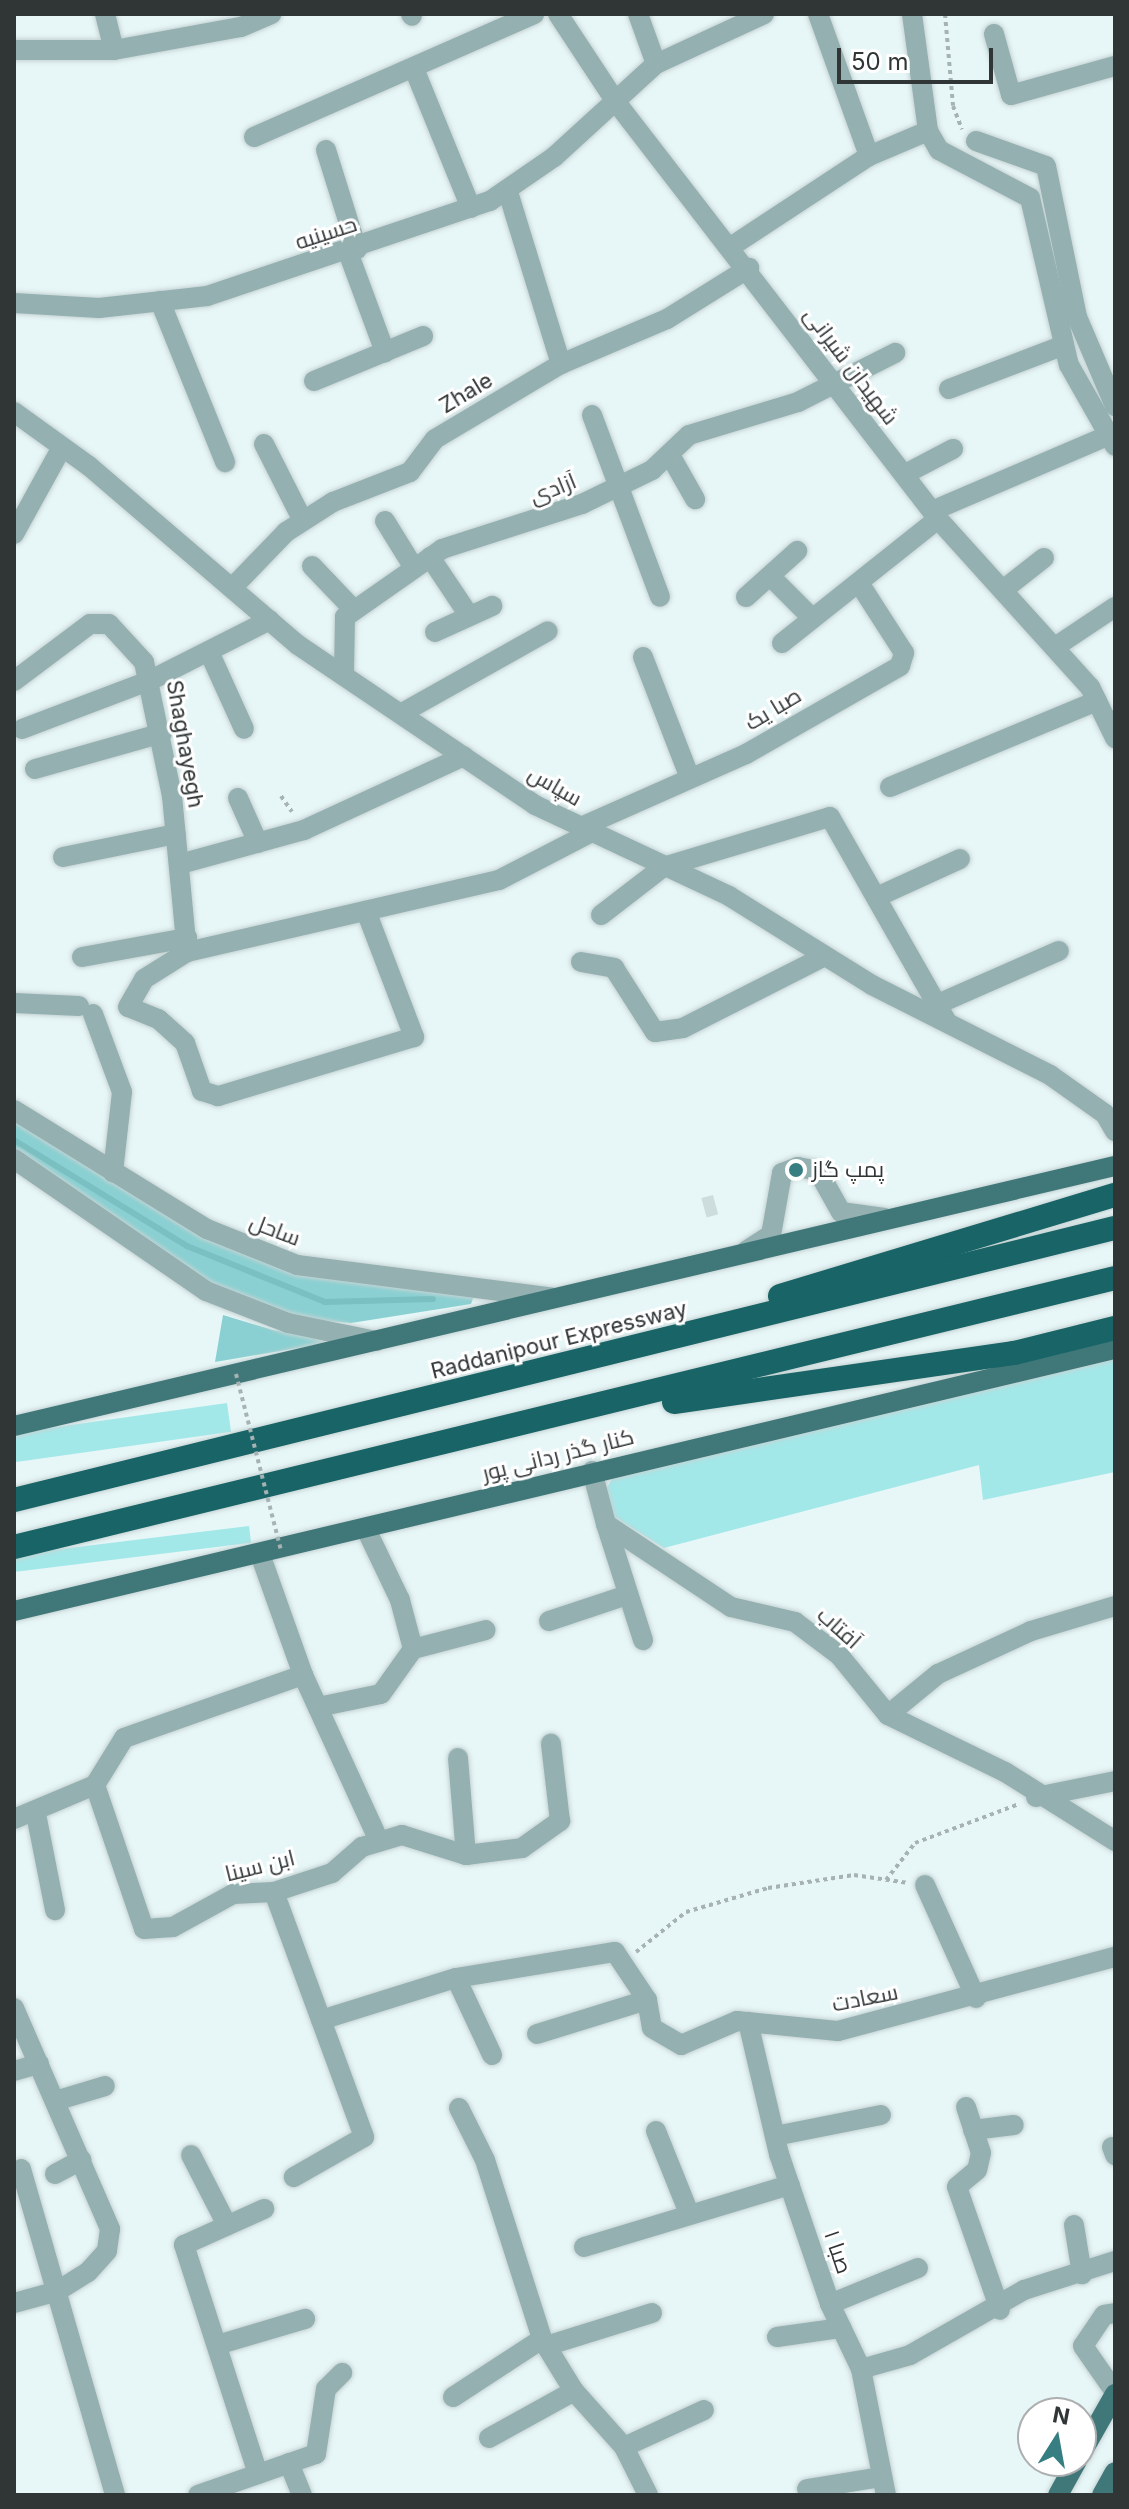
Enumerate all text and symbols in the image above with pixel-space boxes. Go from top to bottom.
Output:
scale bar [841,32,997,82]
text: 50 m [851,47,909,76]
street label: حسینیه [292,211,360,255]
street label: شهیدان شیرانی [798,302,904,430]
street label: Zhale [435,367,497,419]
street label: آزادی [526,468,580,510]
street label: Shaghayegh [161,678,209,810]
street label: صبا یک [740,682,806,736]
street label: سپاس [523,760,587,812]
place label: پمپ گاز [812,1157,884,1183]
marker: پمپ گاز [787,1161,805,1179]
street label: ساحل [246,1208,304,1252]
street label: Raddanipour Expressway [428,1295,690,1385]
street label: کنار گذر ردانی پور [479,1423,637,1487]
street label: آفتاب [812,1602,866,1654]
street label: ابن سینا [222,1845,298,1887]
street label: سعادت [830,1979,900,2017]
street label: صبا ۱ [818,2227,858,2277]
north arrow [1017,2397,1097,2477]
text: N [1050,2401,1072,2430]

